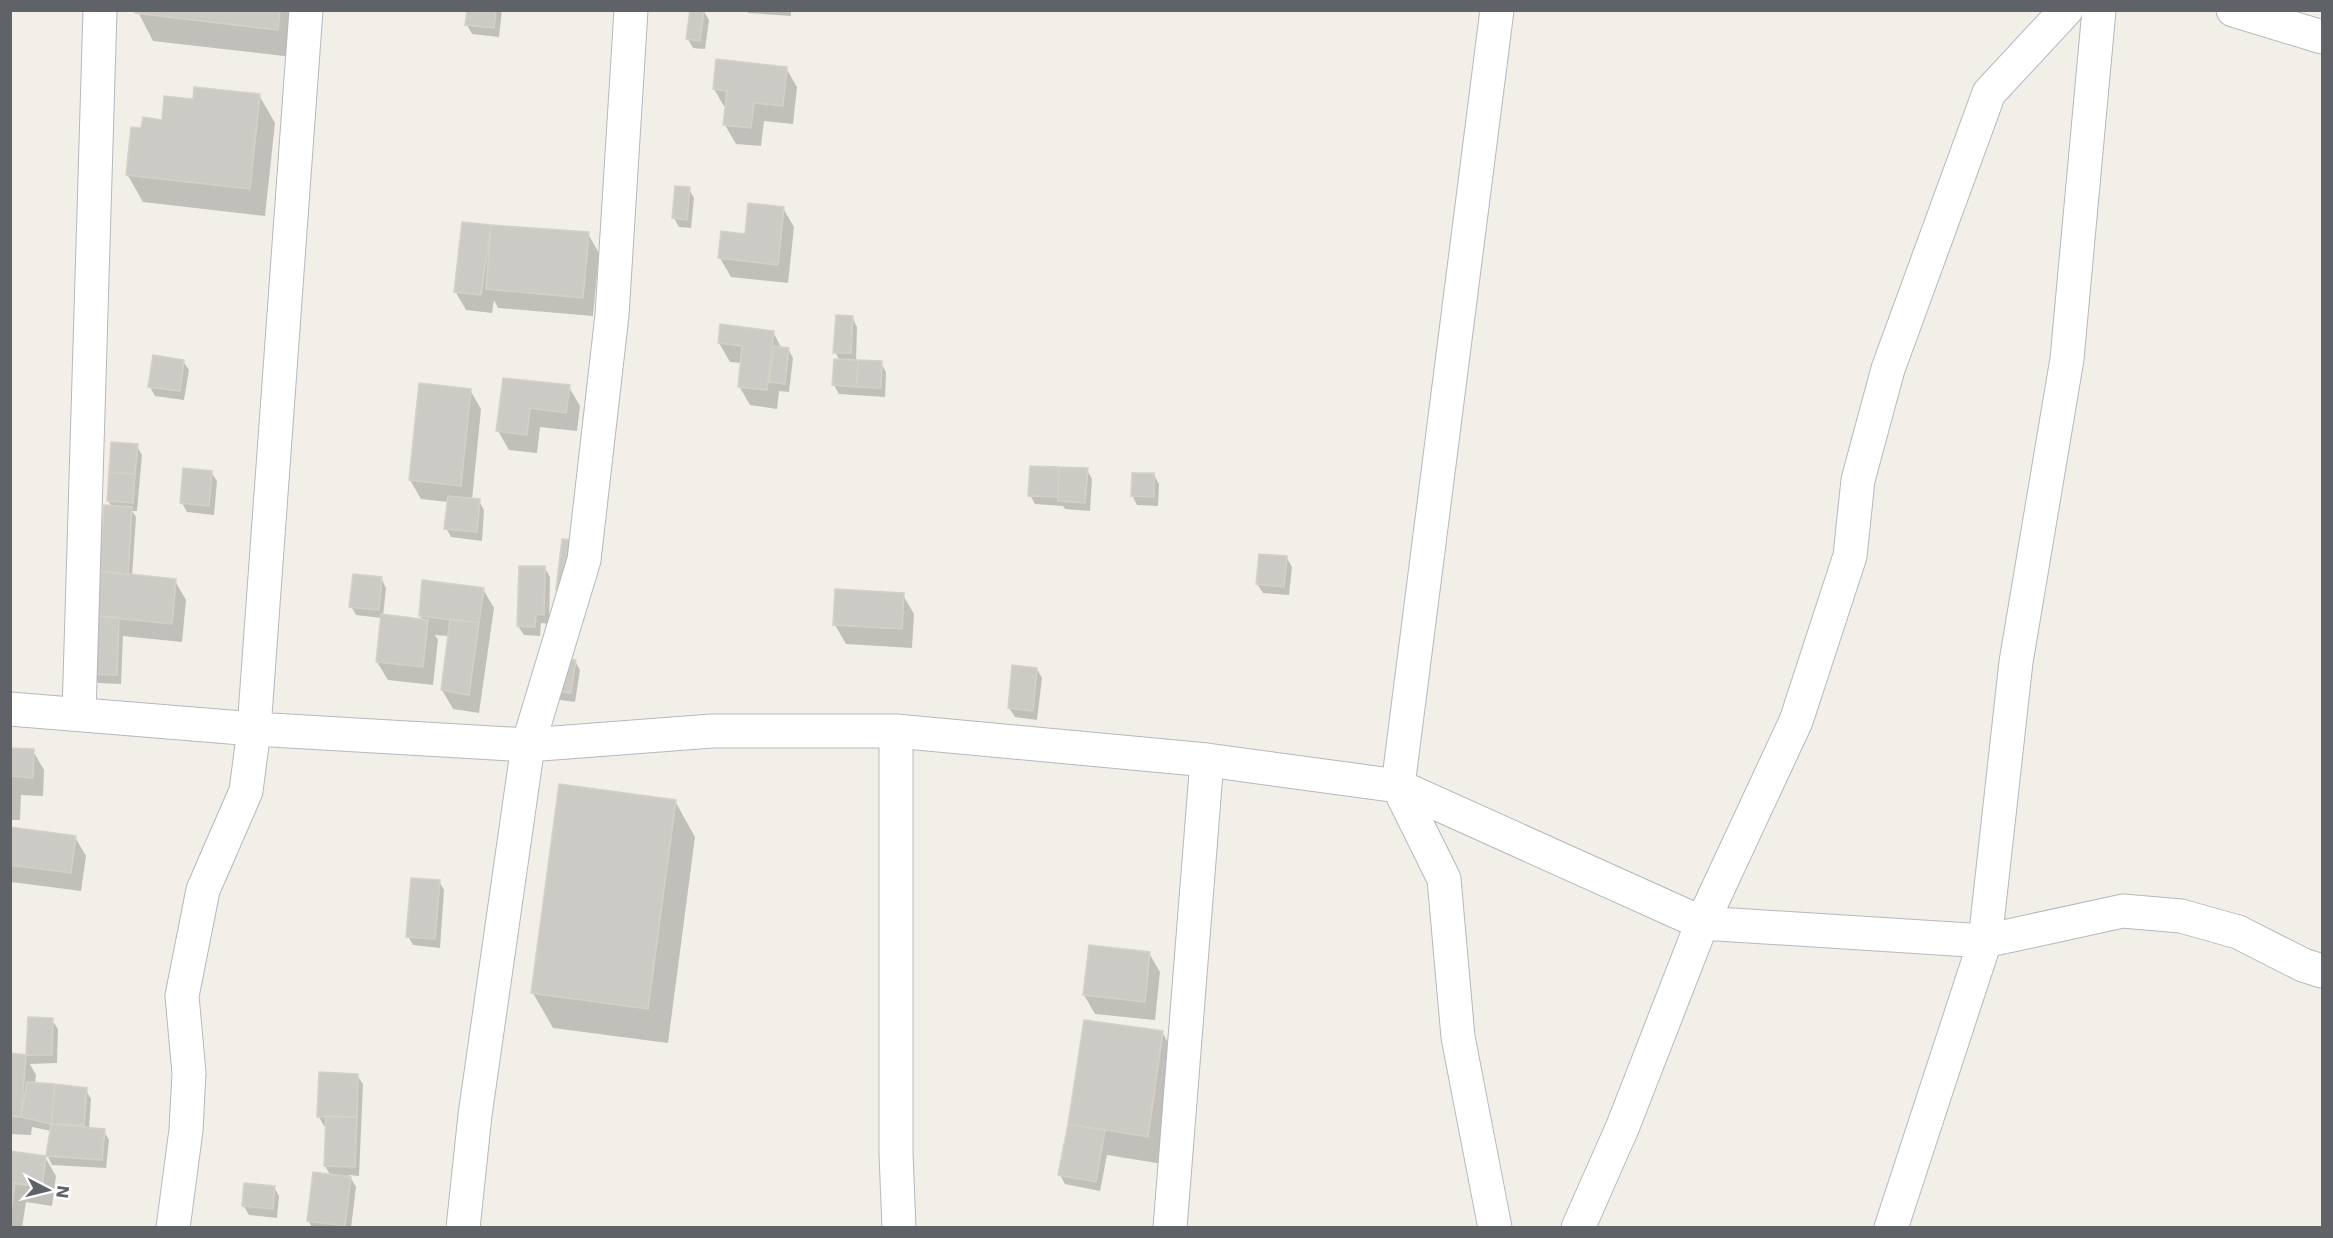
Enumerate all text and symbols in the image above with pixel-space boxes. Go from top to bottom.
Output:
north arrow [18,1160,78,1220]
text: N [52,1184,73,1200]

